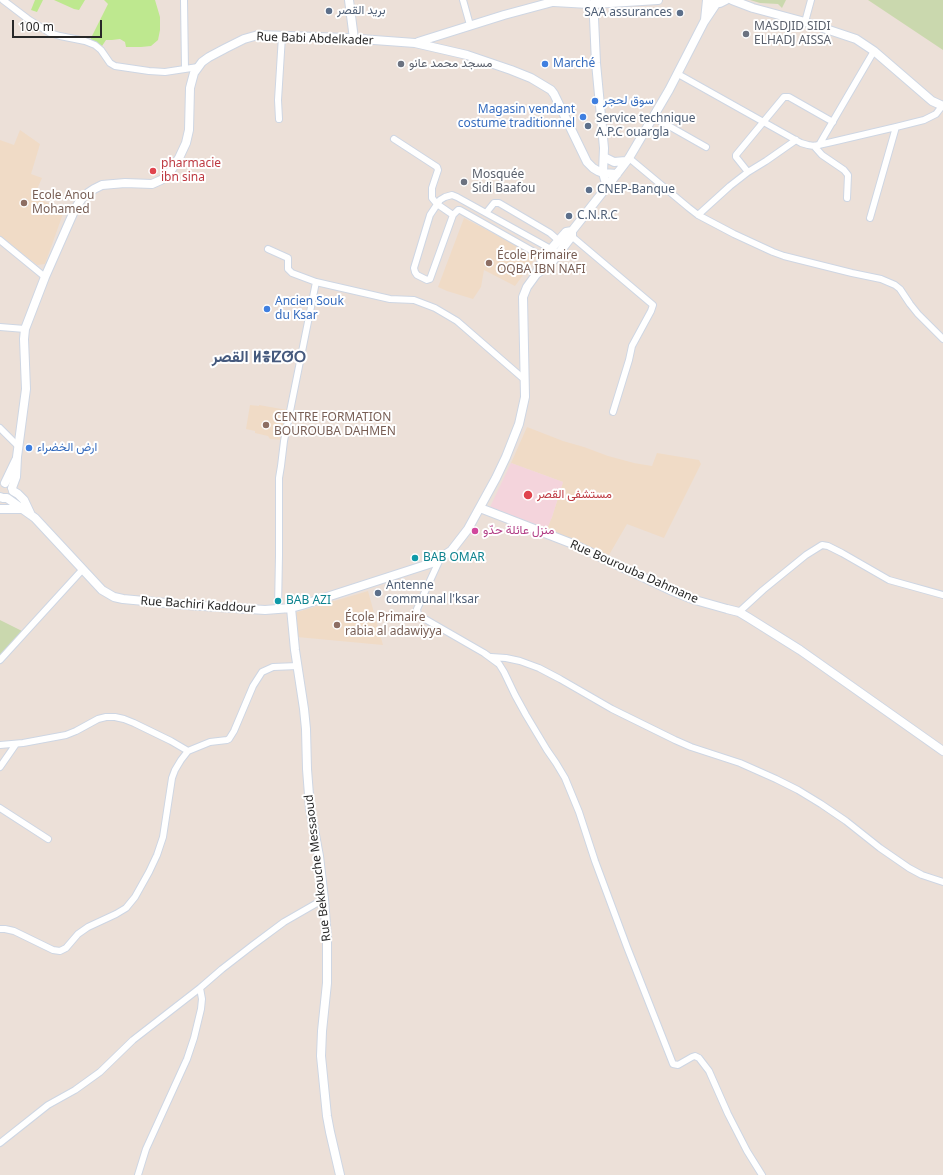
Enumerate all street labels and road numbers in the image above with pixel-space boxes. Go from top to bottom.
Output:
street label: Rue Babi Abdelkader [256,30,374,48]
street label: Rue Bourouba Dahmane [568,537,700,607]
street label: Rue Bachiri Kaddour [140,594,256,616]
street label: Rue Bekkouche Messaoud [302,794,334,942]

